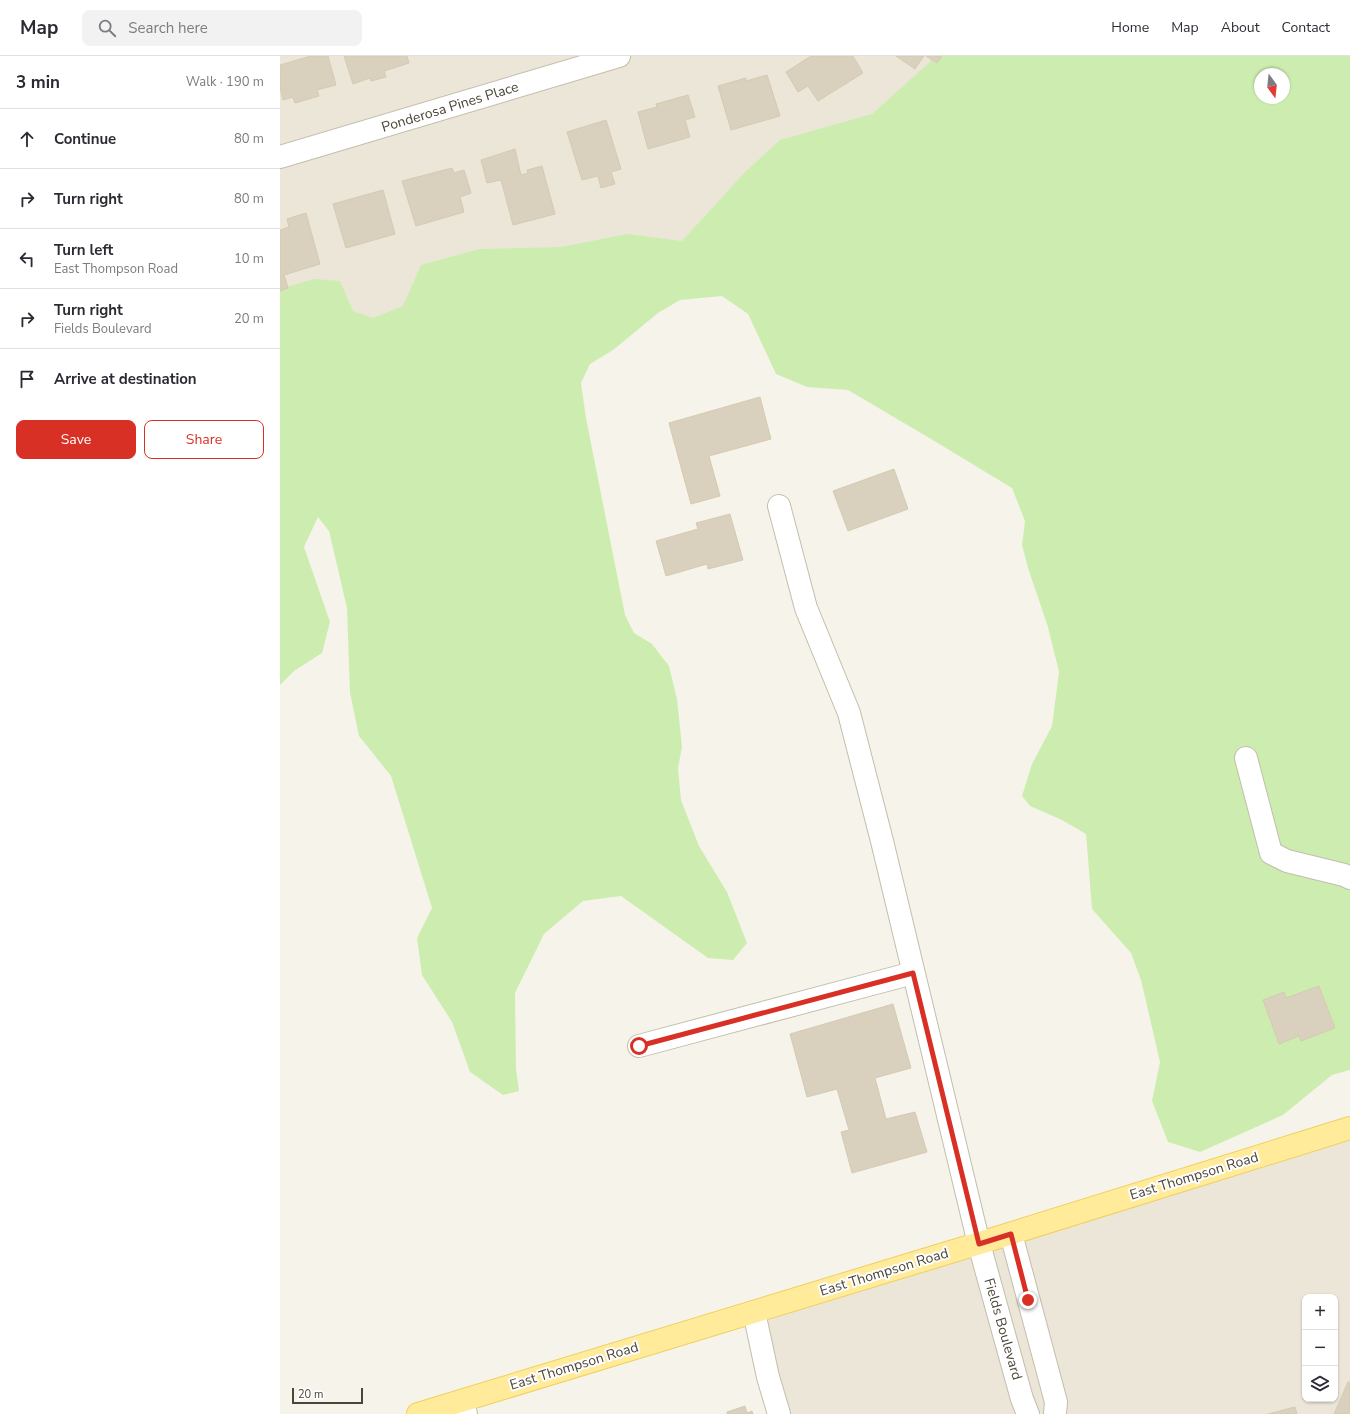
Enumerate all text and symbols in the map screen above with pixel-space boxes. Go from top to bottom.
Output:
search box [82,10,362,46]
text: Map [20,15,58,41]
icon: search [96,17,118,39]
text: Search here [128,18,208,38]
text: Home [1111,18,1149,37]
text: Map [1171,18,1199,37]
text: About [1221,18,1260,37]
text: Contact [1282,18,1330,37]
north arrow [1254,68,1290,104]
text: 3 min [16,71,60,94]
text: Walk · 190 m [186,73,264,91]
street label: Ponderosa Pines Place [379,77,521,137]
icon: ahead [16,128,38,150]
text: Continue [54,129,116,149]
text: 80 m [234,130,264,148]
icon: right [16,188,38,210]
text: Turn right [54,189,123,209]
text: 80 m [234,190,264,208]
text: Turn left [54,240,113,260]
icon: left [16,248,38,270]
text: 10 m [234,250,264,268]
text: East Thompson Road [54,260,178,278]
text: Turn right [54,300,123,320]
icon: right [16,308,38,330]
text: 20 m [234,310,264,328]
text: Fields Boulevard [54,320,152,338]
icon: arrive [16,368,38,390]
text: Arrive at destination [54,369,197,389]
button: Save [16,420,136,459]
button: Share [144,420,264,459]
route start [630,1037,648,1055]
street label: East Thompson Road [1127,1147,1261,1205]
street label: East Thompson Road [817,1243,951,1301]
street label: Fields Boulevard [979,1276,1027,1382]
route end [1019,1291,1037,1309]
map controls [1302,1294,1338,1402]
button: + [1302,1294,1338,1330]
button: − [1302,1330,1338,1366]
street label: East Thompson Road [507,1337,641,1395]
button: layers [1302,1366,1338,1402]
scale bar [292,1386,363,1405]
text: 20 m [298,1387,323,1402]

